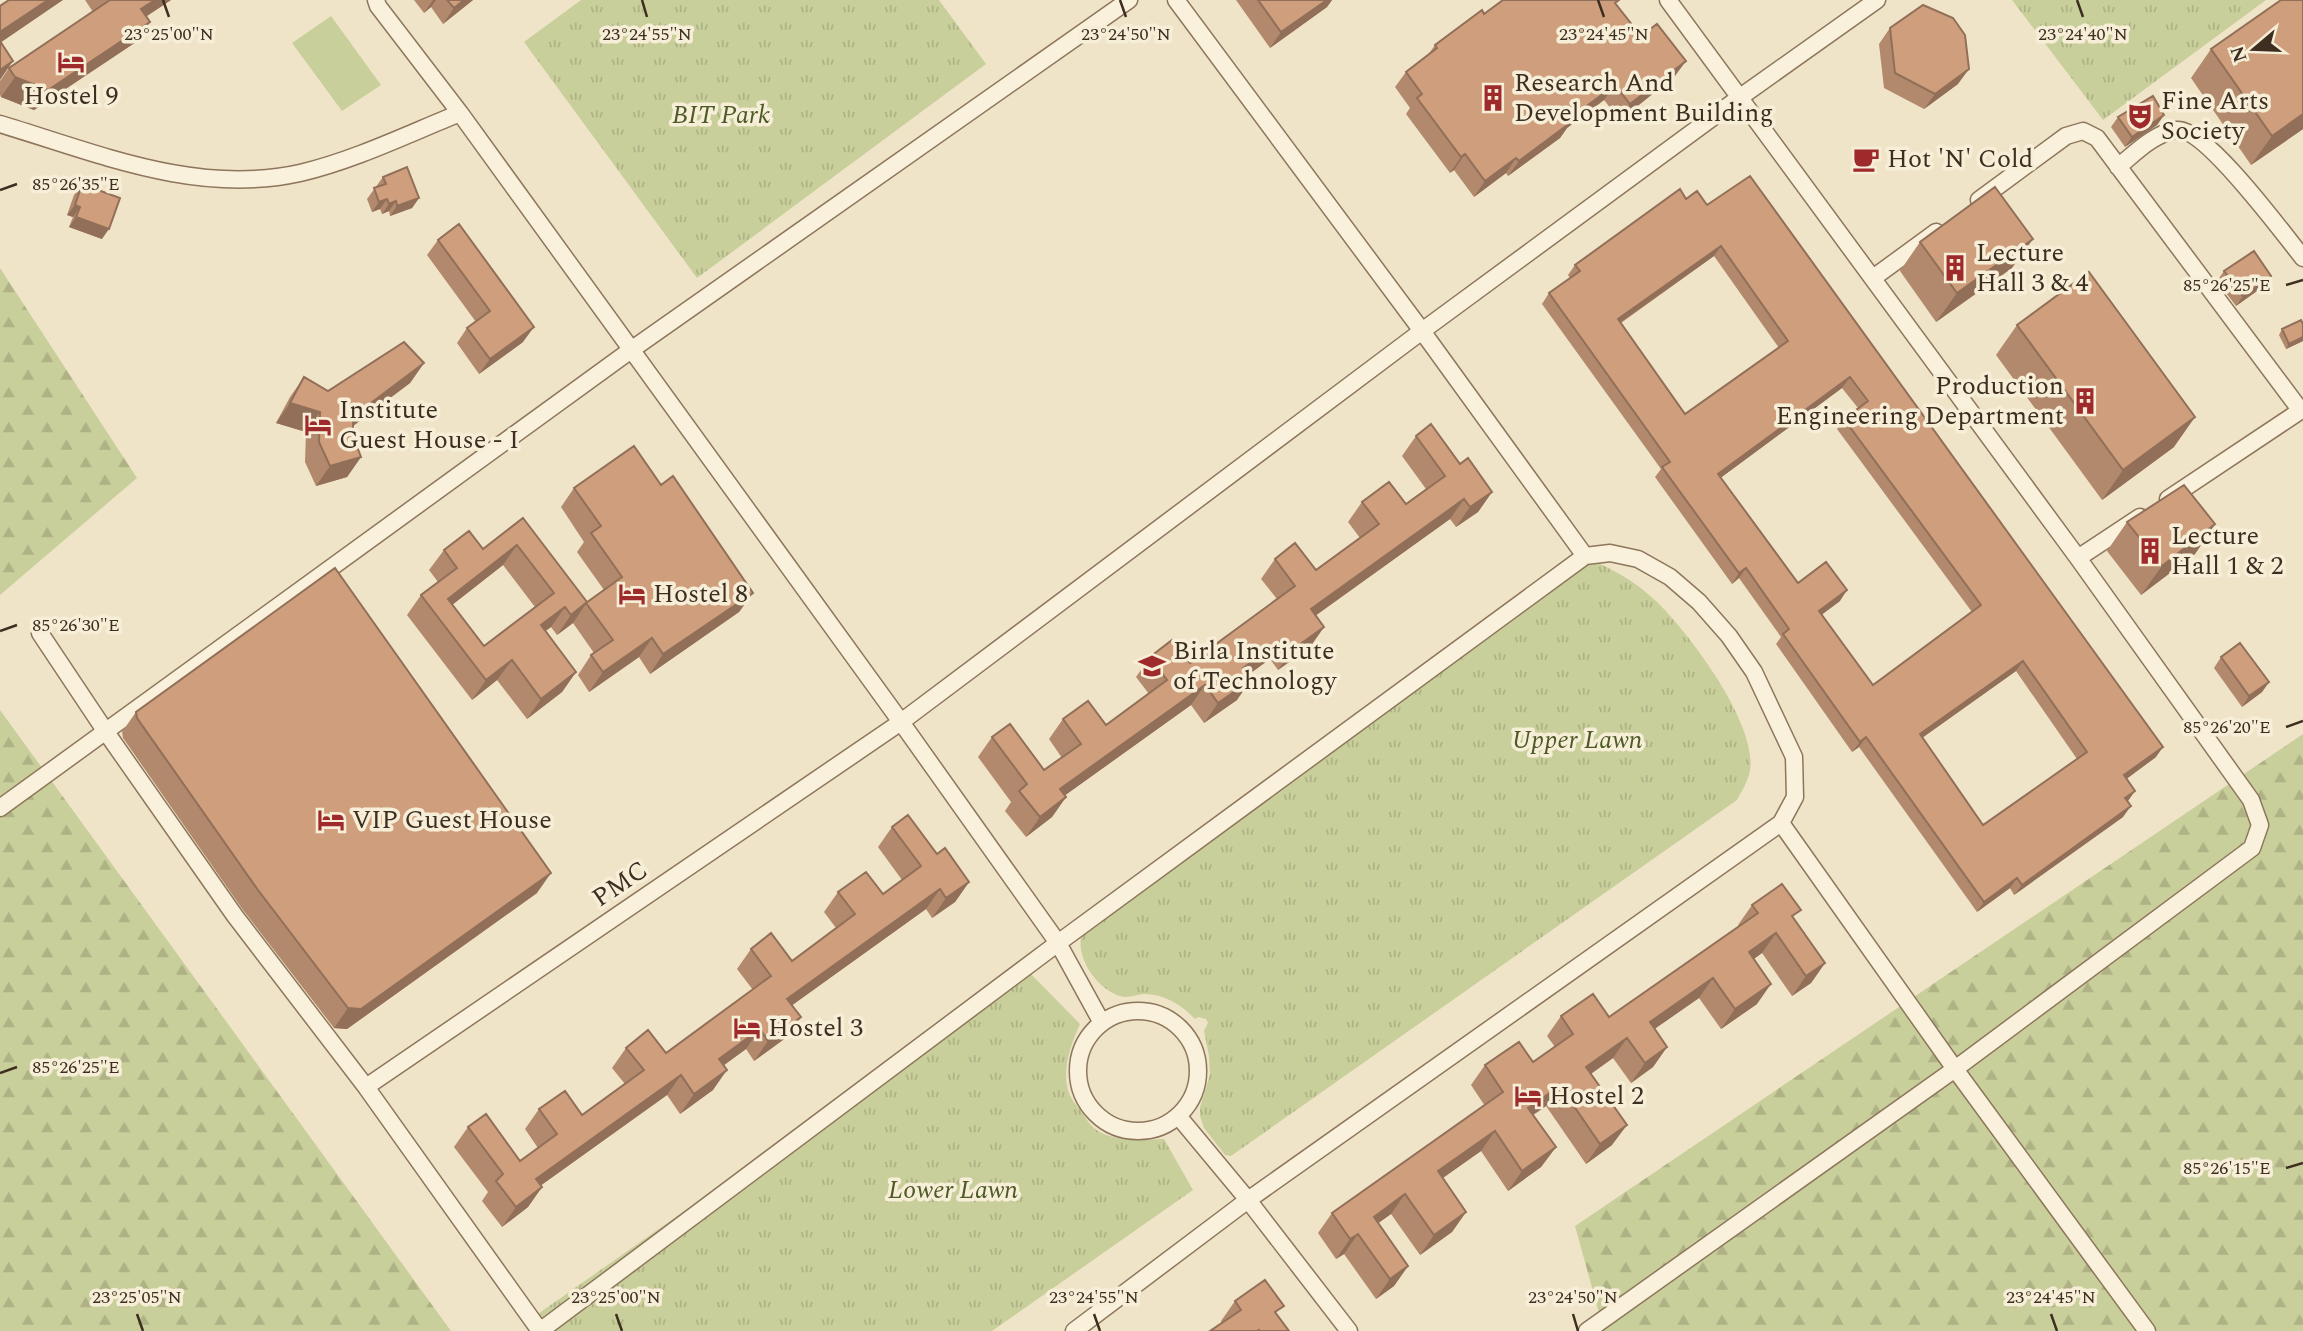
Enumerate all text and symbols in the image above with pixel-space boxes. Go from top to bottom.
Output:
north arrow [2219,14,2289,84]
text: 23°25'00"N [124,21,214,48]
text: 23°24'55"N [602,21,692,48]
text: 23°24'50"N [1081,21,1171,48]
text: 23°24'45"N [1559,21,1649,48]
text: 23°24'40"N [2038,21,2128,48]
text: N [2223,42,2256,66]
hotel icon: Hostel 9 [56,47,86,77]
place label: Research And Development Building [1514,63,1773,133]
place label: Hostel 9 [23,76,119,116]
place label: Fine Arts Society [2161,81,2269,151]
building icon: Research And Development Building [1478,83,1508,113]
park label: BIT Park [672,95,770,135]
theatre icon: Fine Arts Society [2125,101,2155,131]
place label: Hot 'N' Cold [1887,139,2033,179]
cafe icon: Hot 'N' Cold [1851,144,1881,174]
text: 85°26'35"E [32,171,120,198]
place label: Lecture Hall 3 & 4 [1976,233,2089,303]
building icon: Lecture Hall 3 & 4 [1940,253,1970,283]
text: 85°26'25"E [2183,272,2271,299]
place label: Production Engineering Department [1776,366,2064,436]
building icon: Production Engineering Department [2070,386,2100,416]
place label: Institute Guest House - I [339,390,519,460]
hotel icon: Institute Guest House - I [303,410,333,440]
place label: Lecture Hall 1 & 2 [2171,516,2284,586]
building icon: Lecture Hall 1 & 2 [2135,536,2165,566]
place label: Hostel 8 [653,574,748,614]
hotel icon: Hostel 8 [617,579,647,609]
text: 85°26'30"E [32,612,120,639]
place label: Birla Institute of Technology [1173,631,1338,701]
school or university icon: Birla Institute of Technology [1137,651,1167,681]
text: 85°26'20"E [2183,714,2271,741]
park label: Upper Lawn [1512,720,1643,760]
place label: VIP Guest House [352,800,552,840]
hotel icon: VIP Guest House [316,805,346,835]
street label: PMC [584,851,656,917]
place label: Hostel 3 [768,1008,863,1048]
hotel icon: Hostel 3 [732,1013,762,1043]
text: 85°26'25"E [32,1054,120,1081]
place label: Hostel 2 [1549,1076,1644,1116]
hotel icon: Hostel 2 [1513,1081,1543,1111]
text: 85°26'15"E [2183,1155,2271,1182]
park label: Lower Lawn [888,1170,1018,1210]
text: 23°25'05"N [92,1284,182,1311]
text: 23°25'00"N [571,1284,661,1311]
text: 23°24'55"N [1049,1284,1139,1311]
text: 23°24'50"N [1528,1284,1618,1311]
text: 23°24'45"N [2006,1284,2096,1311]

